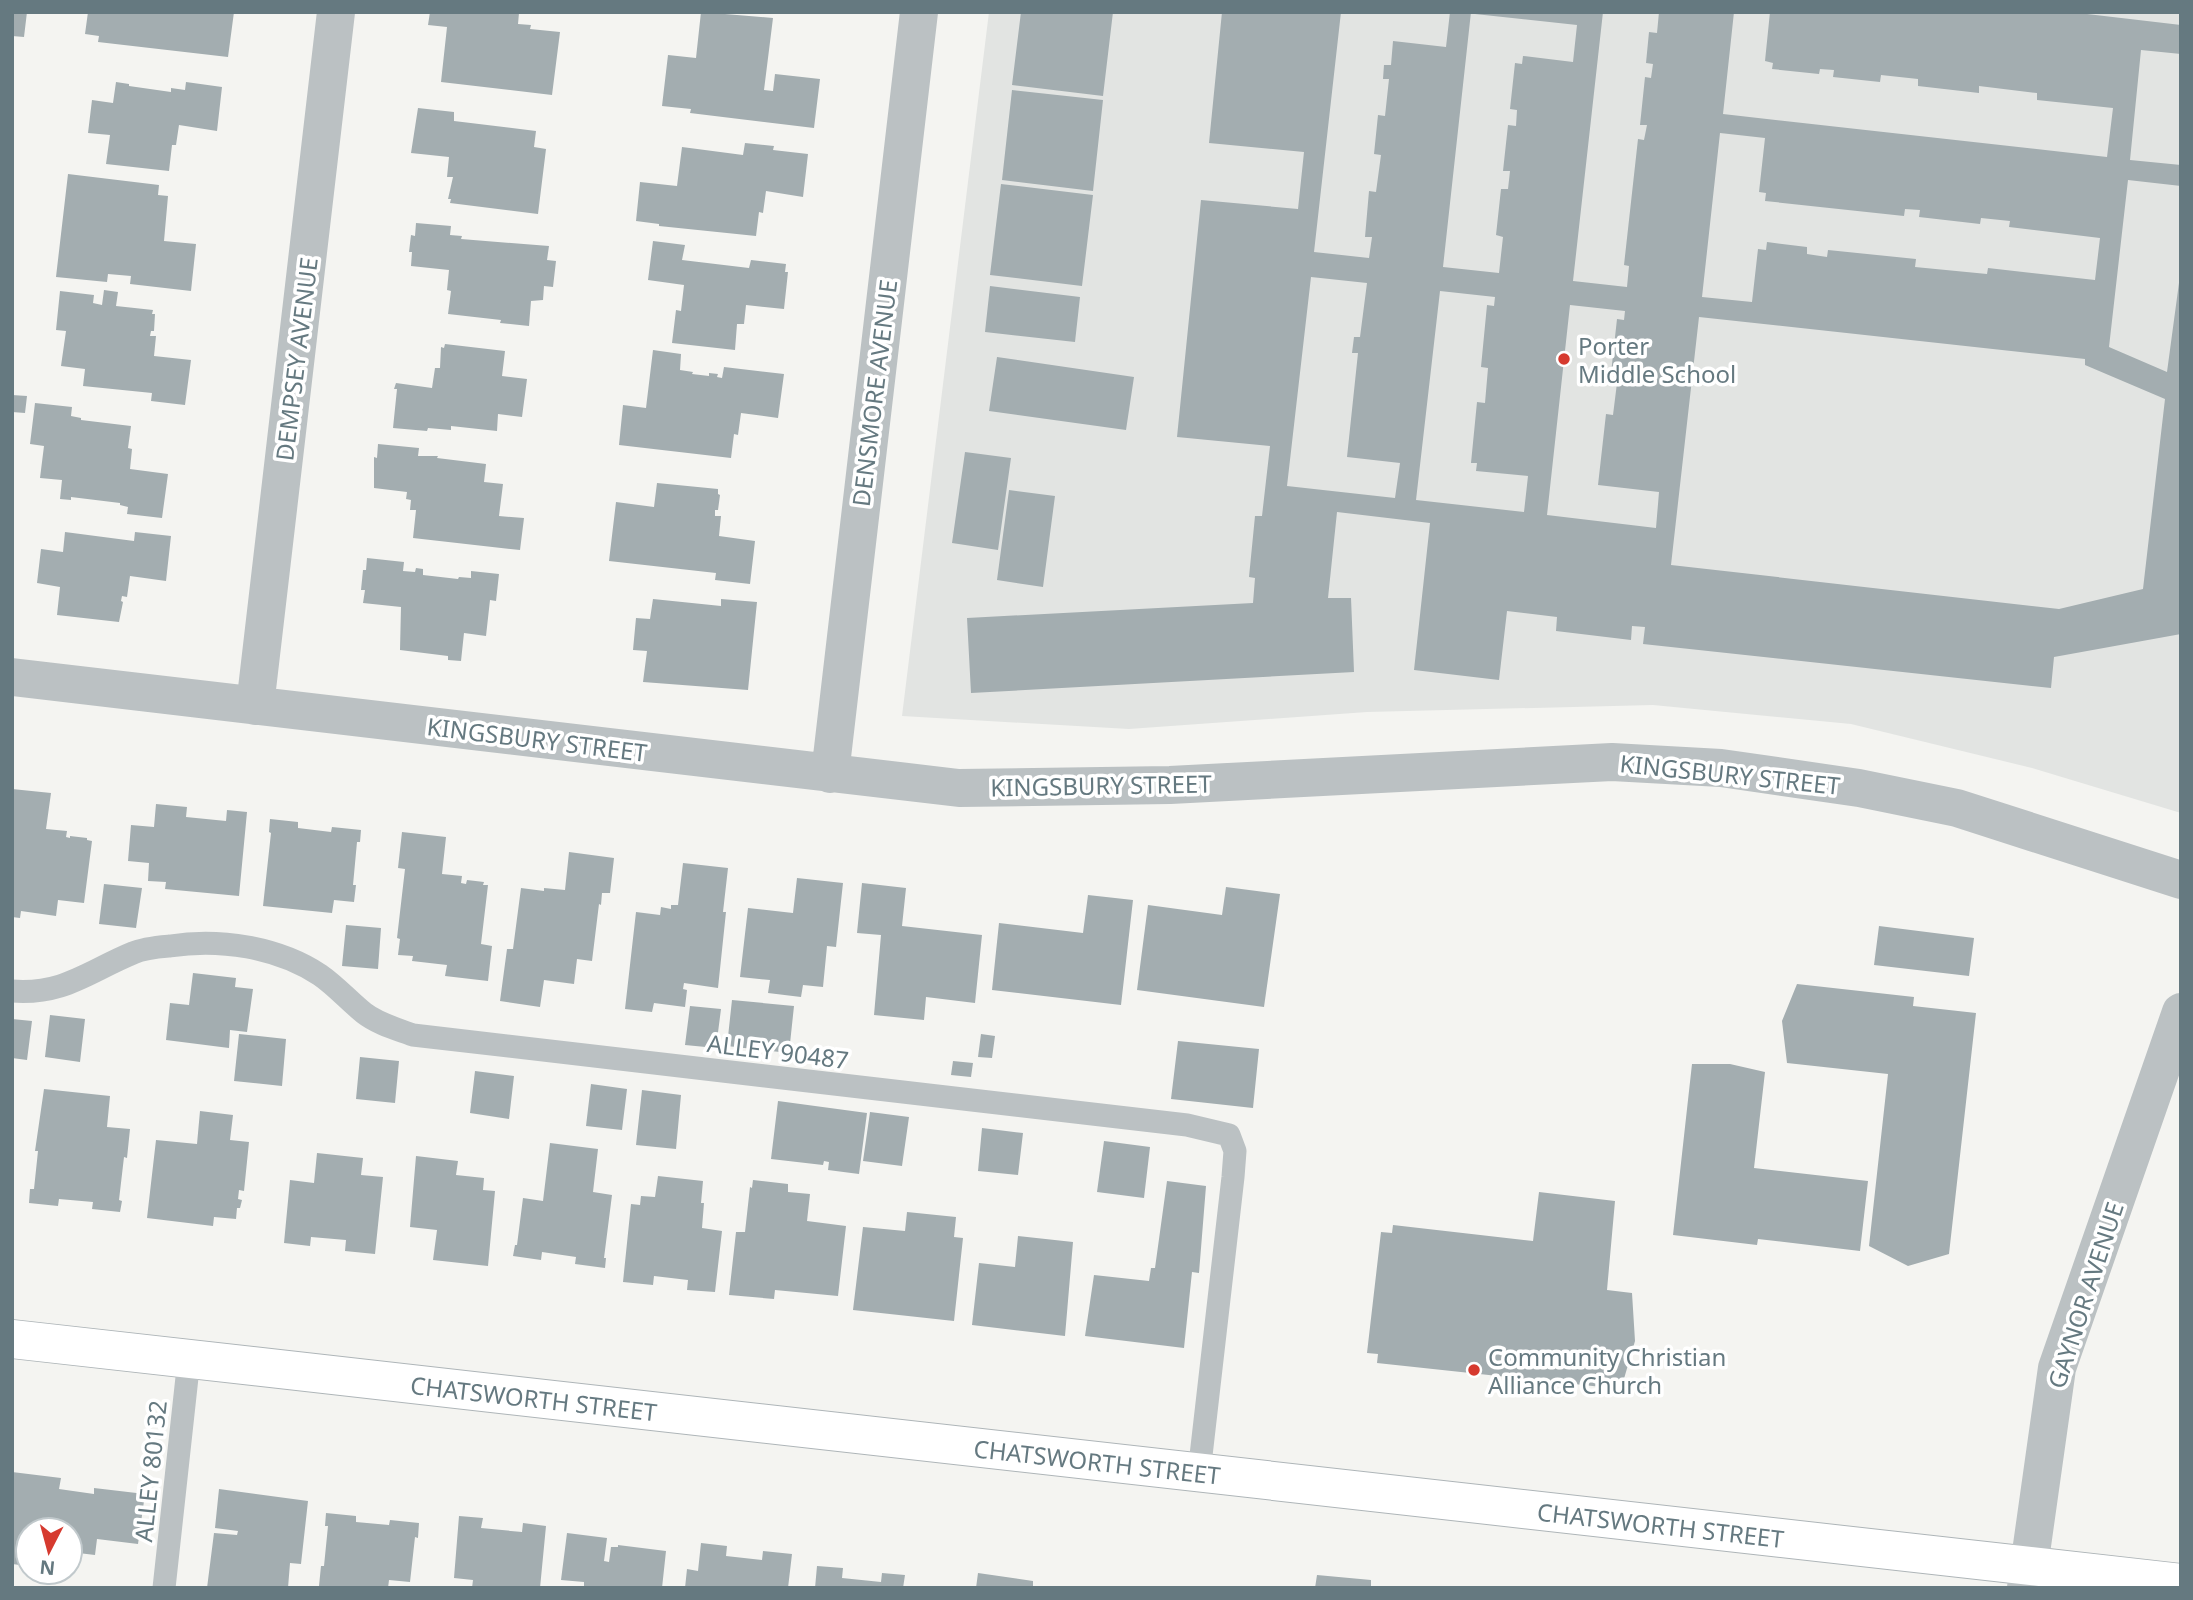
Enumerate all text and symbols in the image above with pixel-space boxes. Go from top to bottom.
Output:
street label: DEMPSEY AVENUE [267,255,325,463]
street label: DENSMORE AVENUE [844,278,904,508]
place label: Porter Middle School [1578,329,1736,390]
marker: Porter Middle School [1556,351,1572,367]
street label: KINGSBURY STREET [425,709,649,769]
street label: KINGSBURY STREET [1618,746,1842,802]
street label: KINGSBURY STREET [990,767,1213,803]
street label: ALLEY 90487 [705,1026,851,1076]
street label: GAYNOR AVENUE [2039,1197,2131,1393]
place label: Community Christian Alliance Church [1488,1340,1726,1401]
marker: Community Christian Alliance Church [1466,1362,1482,1378]
street label: CHATSWORTH STREET [409,1367,659,1428]
street label: ALLEY 80132 [126,1399,174,1543]
street label: CHATSWORTH STREET [972,1431,1223,1491]
street label: CHATSWORTH STREET [1536,1494,1786,1555]
north arrow [14,1516,84,1586]
text: N [38,1554,56,1582]

